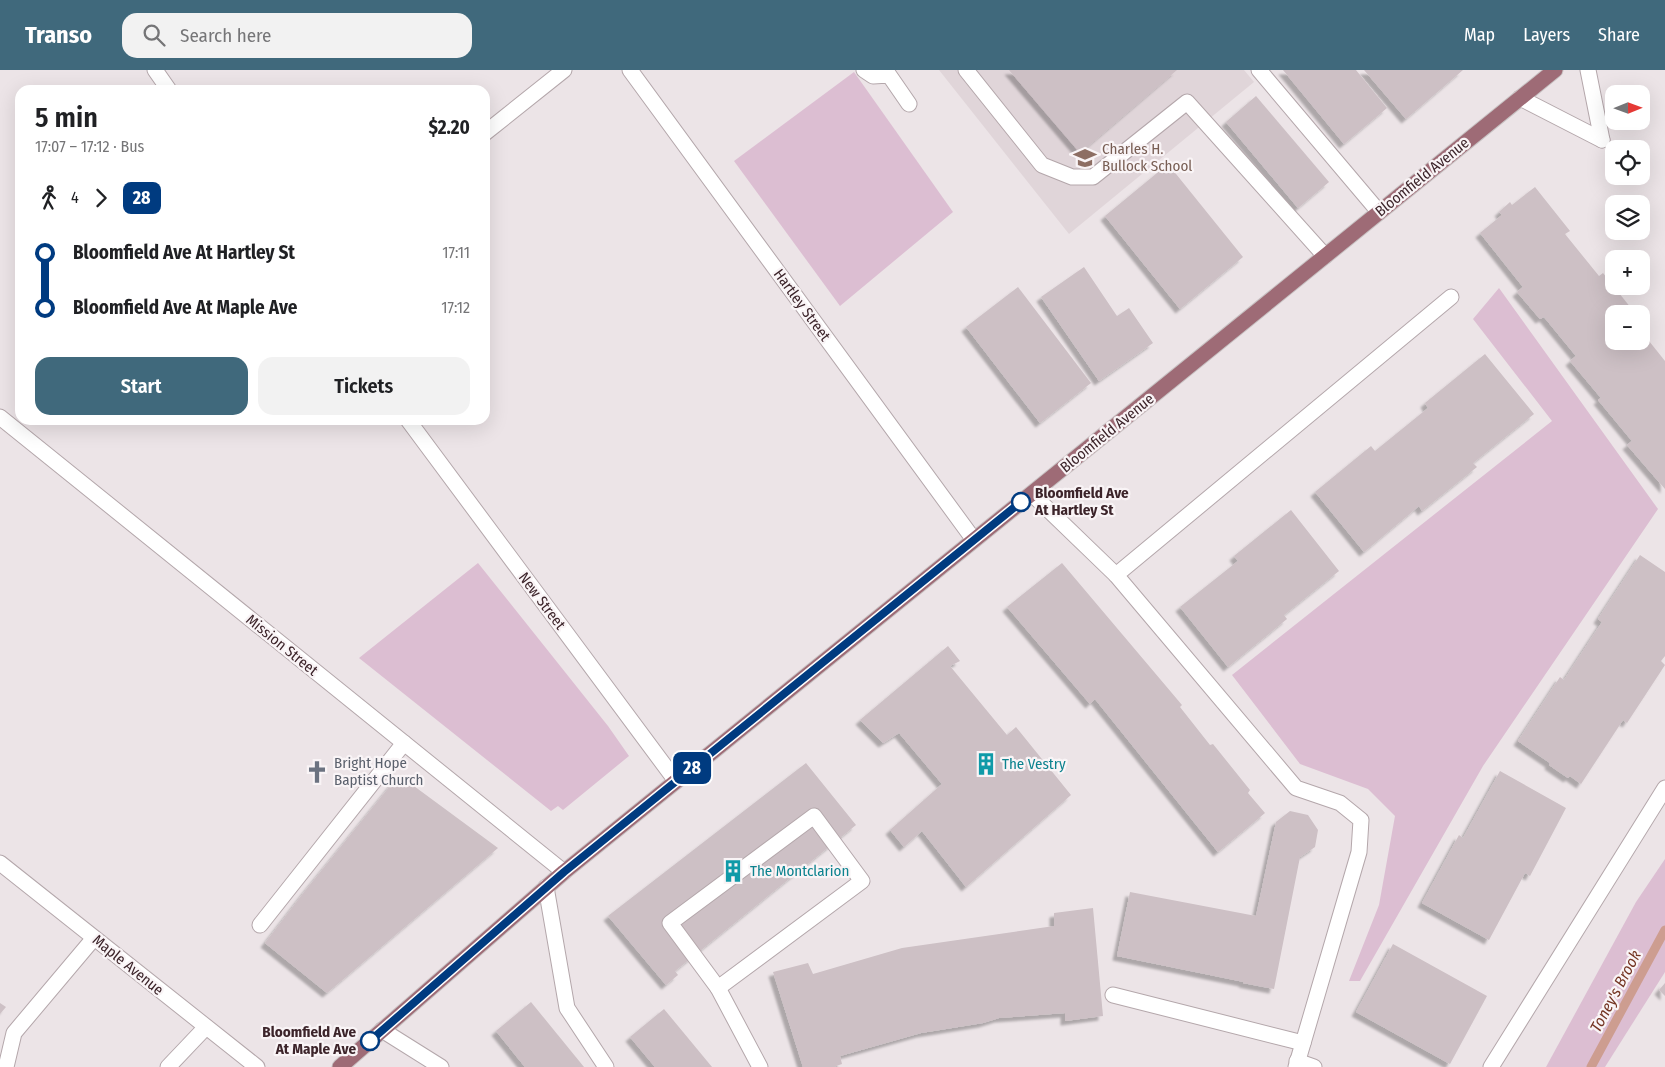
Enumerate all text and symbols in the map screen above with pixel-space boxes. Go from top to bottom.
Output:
search box [122,13,472,58]
text: Transo [25,21,92,49]
icon: search [140,21,168,49]
text: Search here [180,24,272,47]
text: Map [1464,24,1495,46]
text: Layers [1523,24,1570,46]
text: Share [1598,24,1640,46]
north arrow [1605,85,1650,130]
map controls [1605,85,1650,350]
text: 5 min [35,101,98,134]
text: $2.20 [428,116,470,139]
street label: Bloomfield Avenue [1372,134,1472,220]
text: 17:07 – 17:12 · Bus [35,137,144,156]
place label: Charles H. Bullock School [1102,140,1192,175]
button: locate [1605,140,1650,185]
school or university icon: Charles H. Bullock School [1072,145,1098,171]
icon: walk [35,184,63,212]
icon: forward [87,184,115,212]
text: 28 [133,187,151,209]
text: 4 [71,188,79,207]
button: layers [1605,195,1650,240]
text: Bloomfield Ave At Hartley St [73,241,295,264]
text: 17:11 [442,243,470,262]
button: + [1605,250,1650,295]
street label: Hartley Street [770,265,834,345]
text: Bloomfield Ave At Maple Ave [73,296,297,319]
text: 17:12 [441,298,470,317]
button: − [1605,305,1650,350]
button: Start [35,357,248,415]
button: Tickets [258,357,470,415]
street label: Bloomfield Avenue [1057,390,1157,476]
place label: Bloomfield Ave At Hartley St [1034,484,1129,519]
marker: Bloomfield Ave At Hartley St [1011,492,1031,512]
street label: New Street [515,569,569,633]
street label: Mission Street [242,611,322,679]
building icon: The Vestry [973,751,999,777]
line badge: 28 [670,752,714,784]
place label: Bright Hope Baptist Church [334,754,423,789]
place label: The Vestry [1002,755,1066,773]
text: 28 [683,757,701,779]
church icon: Bright Hope Baptist Church [304,759,330,785]
building icon: The Montclarion [720,858,746,884]
place label: The Montclarion [750,862,849,880]
street label: Maple Avenue [89,931,167,999]
water label: Toney's Brook [1586,947,1645,1035]
place label: Bloomfield Ave At Maple Ave [262,1023,356,1058]
marker: Bloomfield Ave At Maple Ave [360,1031,380,1051]

